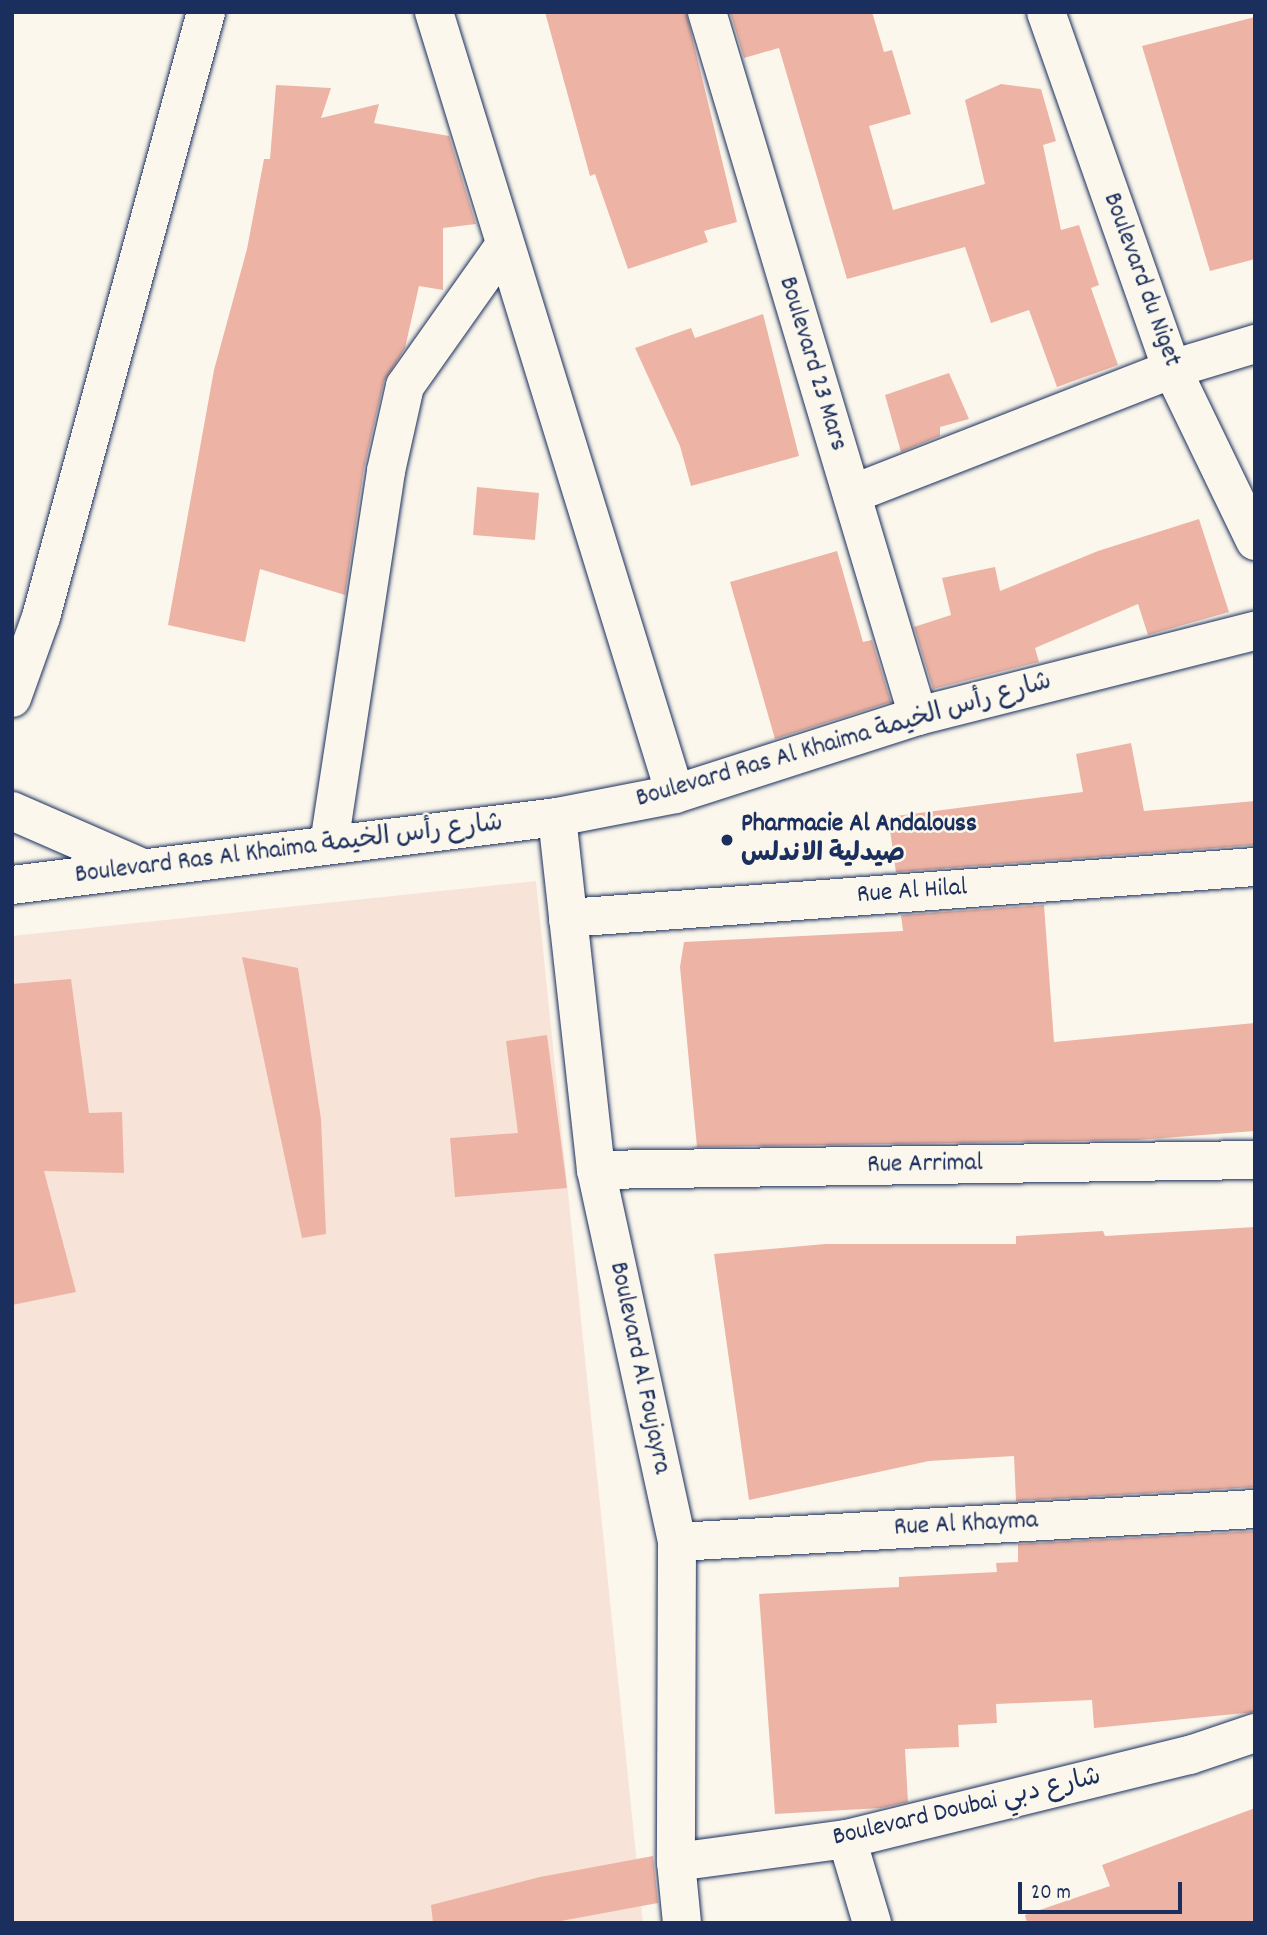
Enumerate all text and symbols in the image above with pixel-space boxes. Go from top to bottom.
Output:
street label: Boulevard du Niget [1095,189,1187,371]
street label: Boulevard 23 Mars [771,273,853,455]
street label: Boulevard Ras Al Khaima شارع رأس الخيمة [633,667,1055,815]
street label: Boulevard Ras Al Khaima شارع رأس الخيمة [73,808,505,892]
place label: Pharmacie Al Andalouss صيدلية الاندلس [741,809,977,870]
marker: Pharmacie Al Andalouss صيدلية الاندلس [719,832,735,848]
street label: Rue Al Hilal [856,873,968,911]
street label: Rue Arrimal [867,1148,983,1182]
street label: Boulevard Al Foujayra [601,1259,677,1477]
street label: Rue Al Khayma [893,1506,1039,1544]
street label: Boulevard Doubai شارع دبي [830,1762,1104,1854]
scale bar [1022,1868,1186,1912]
text: 20 m [1031,1879,1071,1909]

